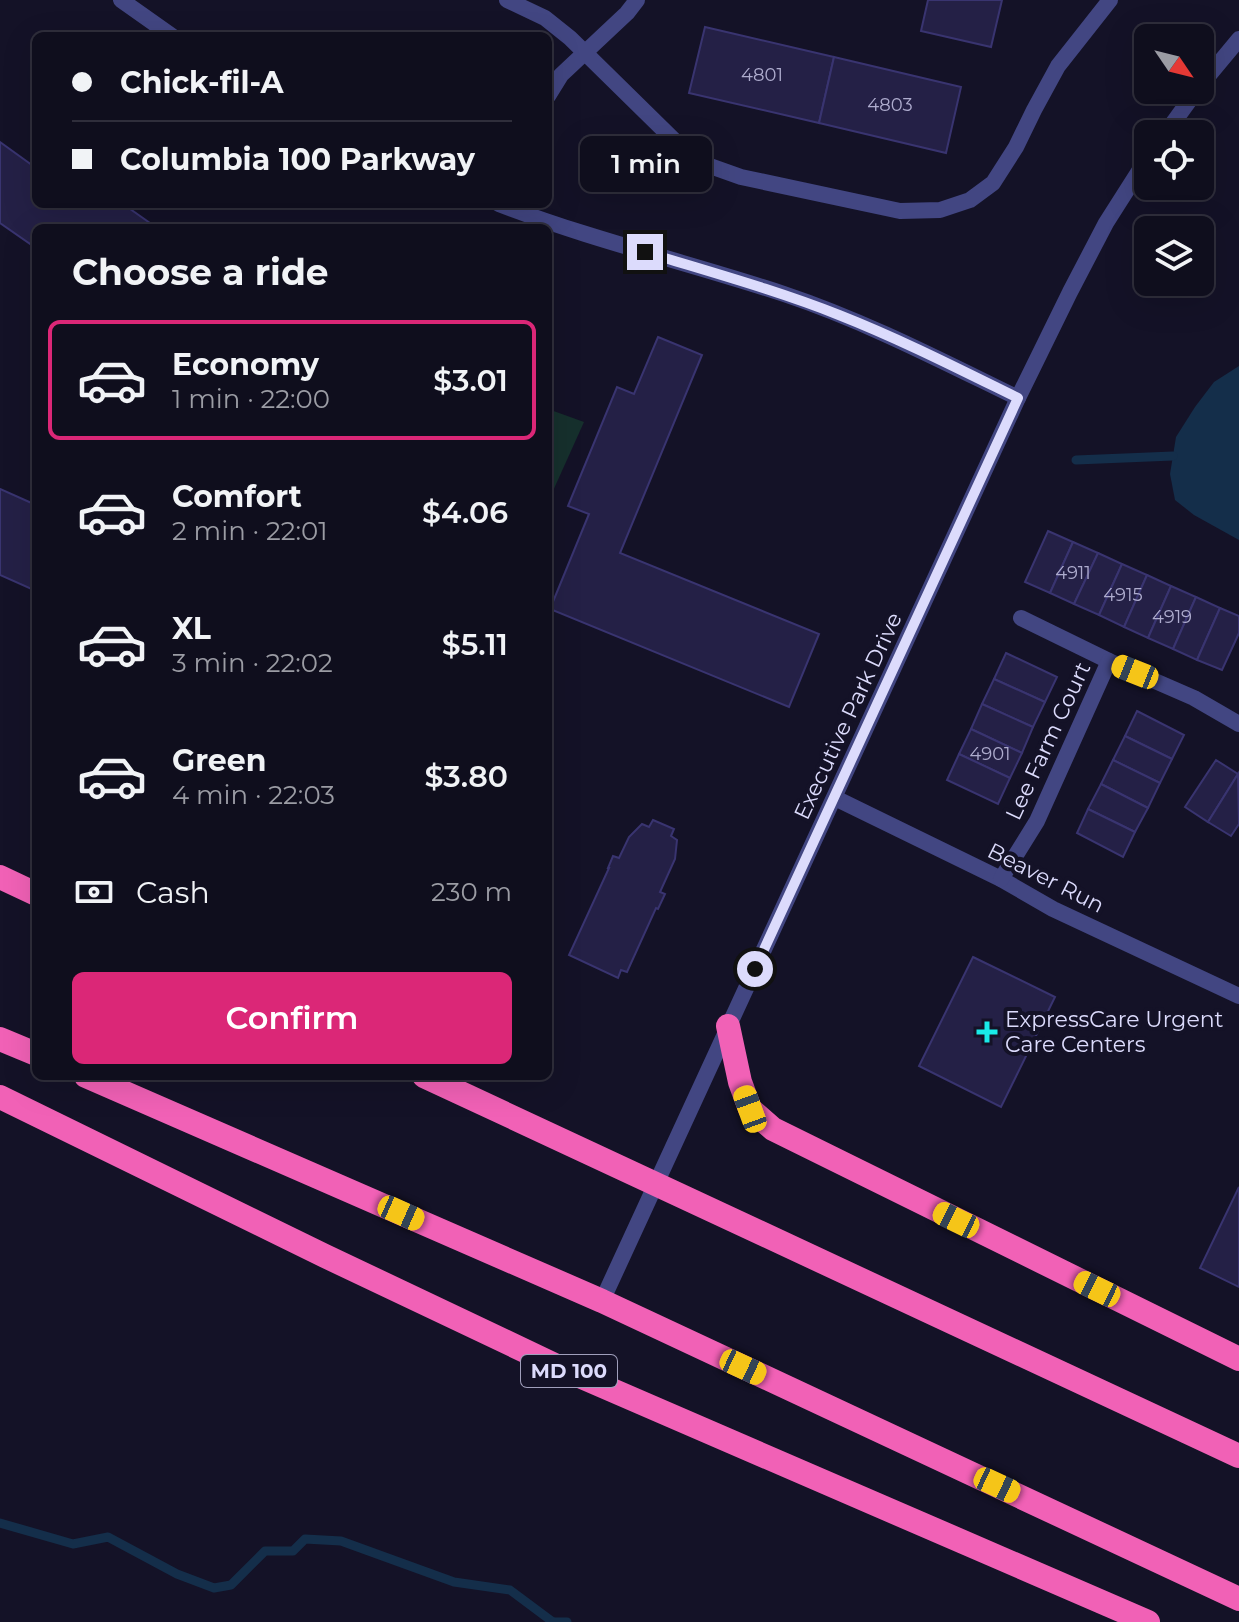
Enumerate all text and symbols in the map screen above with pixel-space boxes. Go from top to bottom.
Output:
north arrow [1134,24,1214,104]
map controls [1134,24,1214,296]
text: Chick-fil-A [120,64,283,101]
house number: 4801 [741,64,783,86]
house number: 4803 [867,94,913,116]
button: locate [1134,120,1214,200]
callout: 1 min [579,136,711,192]
text: Columbia 100 Parkway [120,141,475,178]
text: 1 min [611,148,681,180]
button: layers [1134,216,1214,296]
route end [627,234,663,270]
text: Choose a ride [72,250,329,294]
icon: car [76,344,148,416]
text: Economy [172,346,319,383]
text: $3.01 [433,362,508,399]
text: 1 min · 22:00 [172,383,330,415]
icon: car [76,476,148,548]
text: Comfort [172,478,302,515]
text: $4.06 [422,494,508,531]
text: 2 min · 22:01 [172,515,328,547]
house number: 4911 [1055,562,1091,584]
house number: 4915 [1103,584,1143,606]
house number: 4919 [1152,606,1192,628]
icon: car [76,608,148,680]
street label: Executive Park Drive [788,608,908,824]
text: XL [172,610,211,647]
text: $5.11 [442,626,508,663]
text: 3 min · 22:02 [172,647,333,679]
car [1108,652,1162,692]
street label: Lee Farm Court [1000,658,1096,824]
icon: car [76,740,148,812]
text: Green [172,742,266,779]
house number: 4901 [969,743,1011,765]
text: $3.80 [424,758,508,795]
text: 4 min · 22:03 [172,779,335,811]
street label: Beaver Run [983,837,1109,919]
icon: cash [72,870,116,914]
text: Cash [136,874,210,911]
text: 230 m [431,876,512,908]
route start [737,951,773,987]
button: Confirm [72,972,512,1064]
place label: ExpressCare Urgent Care Centers [1005,1006,1224,1058]
marker: ExpressCare Urgent Care Centers [976,1021,998,1043]
car [731,1082,769,1136]
car [374,1192,428,1234]
car [929,1199,983,1241]
car [1070,1268,1124,1310]
car [716,1346,770,1388]
road number: MD 100 [521,1355,617,1387]
car [970,1464,1024,1506]

